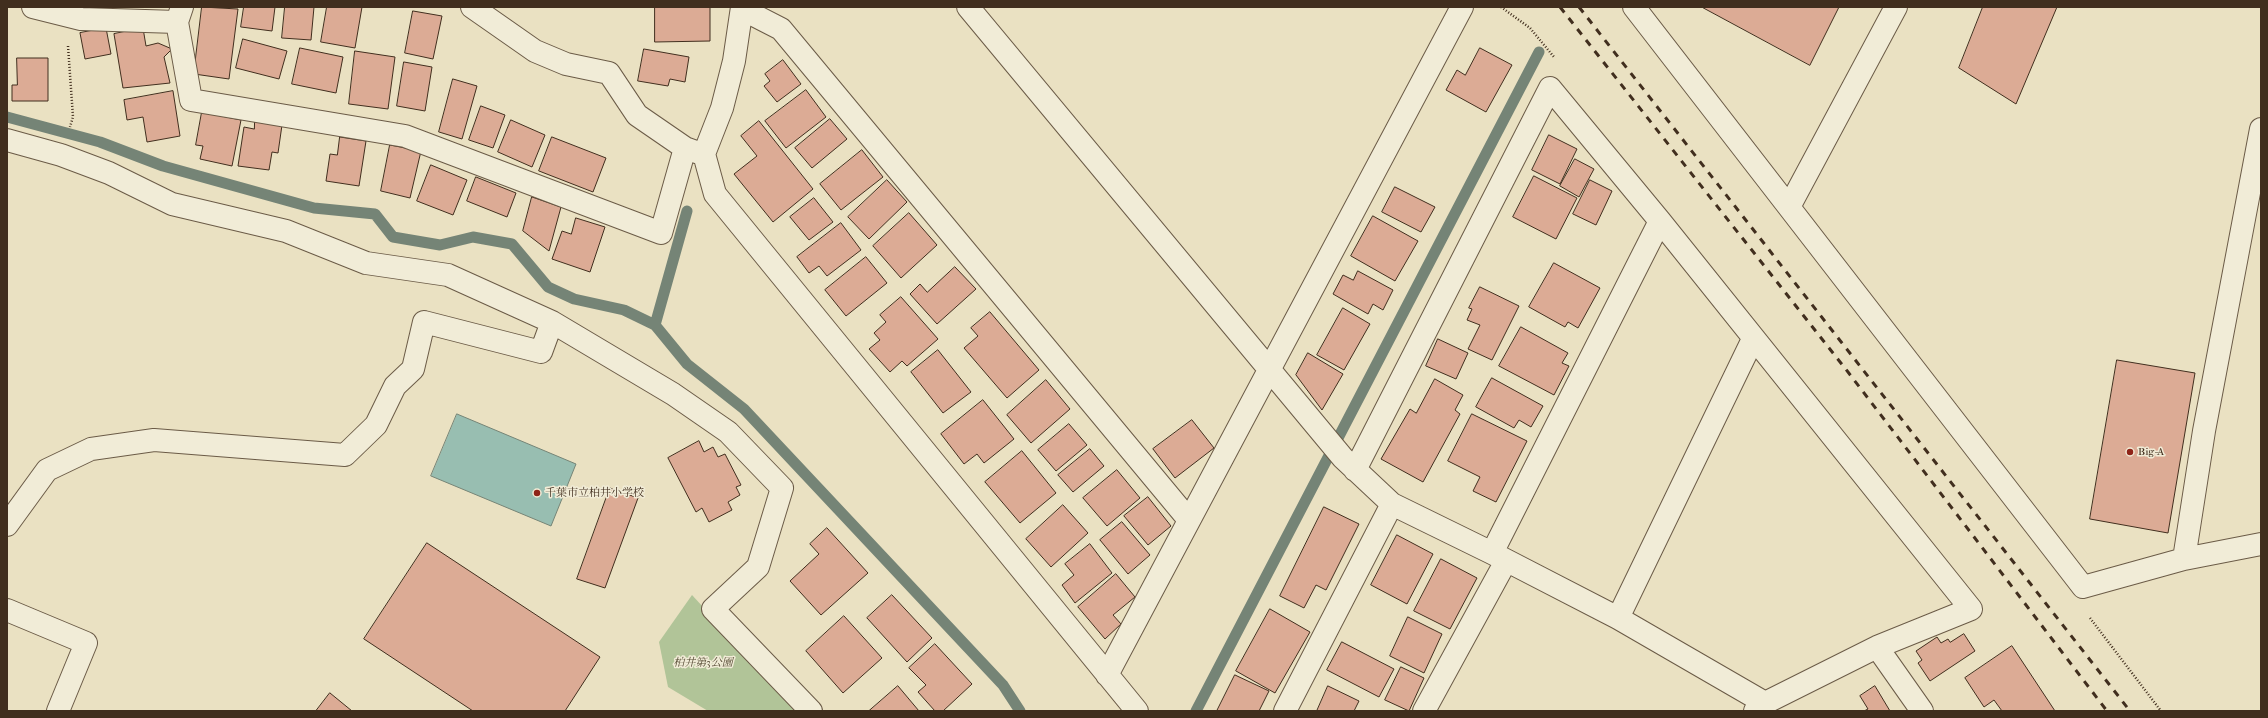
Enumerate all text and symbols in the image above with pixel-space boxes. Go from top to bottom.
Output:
place label: Big-A [2138,445,2164,459]
marker: Big-A [2125,447,2135,457]
place label: 千葉市立柏井小学校 [545,486,644,500]
marker: 千葉市立柏井小学校 [532,488,542,498]
park label: 柏井第3公園 [673,656,733,670]

